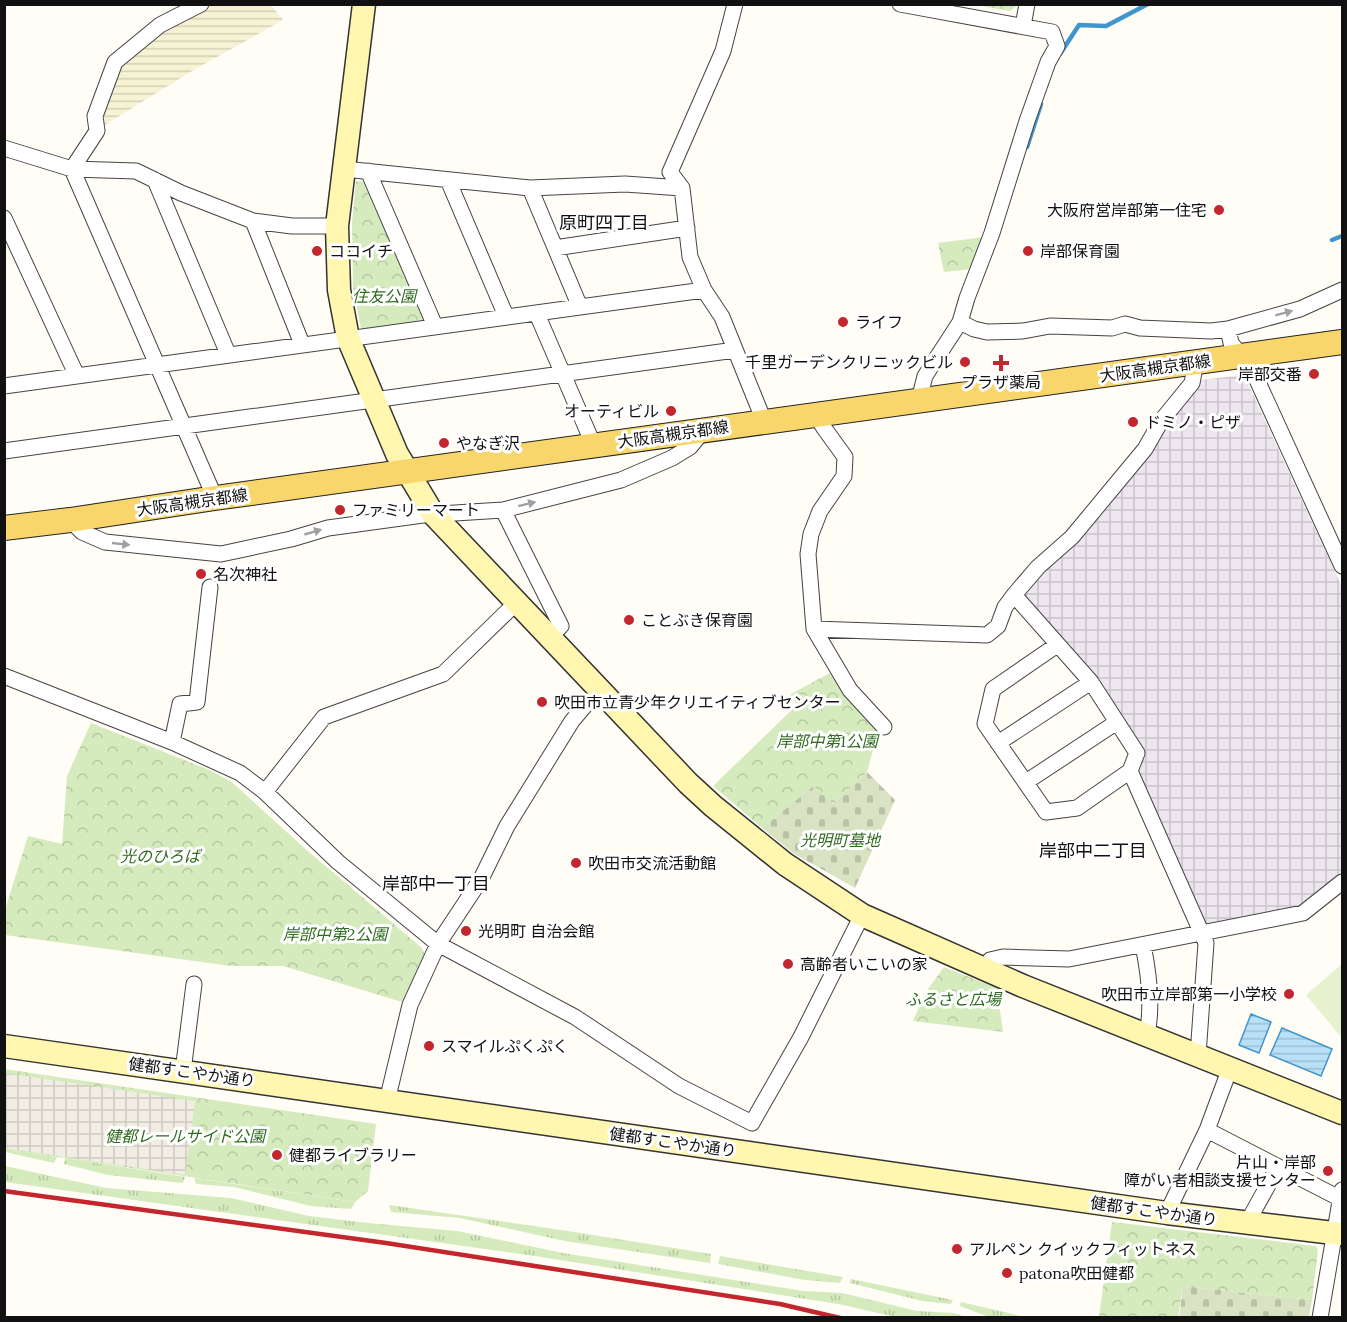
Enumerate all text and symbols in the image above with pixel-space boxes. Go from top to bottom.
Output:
place label: 大阪府営岸部第一住宅 [1047,200,1207,220]
marker: 大阪府営岸部第一住宅 [1212,203,1226,217]
district label: 原町四丁目 [559,211,649,234]
place label: ココイチ [329,241,393,261]
place label: 岸部保育園 [1040,241,1120,261]
marker: ココイチ [310,244,324,258]
marker: 岸部保育園 [1021,244,1035,258]
park label: 住友公園 [352,286,418,306]
one-way arrow [1275,308,1293,317]
place label: ライフ [855,312,903,332]
marker: ライフ [836,315,850,329]
street label: 大阪高槻京都線 [1098,350,1212,386]
place label: 千里ガーデンクリニックビル [745,352,953,372]
marker: 千里ガーデンクリニックビル [958,355,972,369]
marker: プラザ薬局 [994,356,1008,370]
place label: 岸部交番 [1238,364,1302,384]
marker: 岸部交番 [1307,367,1321,381]
place label: プラザ薬局 [961,372,1041,392]
place label: オーティビル [564,401,659,421]
marker: オーティビル [664,404,678,418]
place label: ドミノ・ピザ [1145,412,1241,432]
marker: ドミノ・ピザ [1126,415,1140,429]
street label: 大阪高槻京都線 [616,416,730,452]
place label: やなぎ沢 [456,433,520,453]
marker: やなぎ沢 [437,436,451,450]
street label: 大阪高槻京都線 [135,484,249,520]
one-way arrow [518,499,536,508]
place label: ファミリーマート [352,500,480,520]
marker: ファミリーマート [333,503,347,517]
one-way arrow [304,527,322,536]
one-way arrow [112,539,131,549]
place label: 名次神社 [213,564,277,584]
marker: 名次神社 [194,567,208,581]
place label: ことぶき保育園 [641,610,753,630]
marker: ことぶき保育園 [622,613,636,627]
place label: 吹田市立青少年クリエイティブセンター [554,692,841,712]
marker: 吹田市立青少年クリエイティブセンター [535,695,549,709]
park label: 岸部中第1公園 [776,731,880,751]
park label: 光明町墓地 [800,830,882,850]
district label: 岸部中二丁目 [1039,839,1147,862]
park label: 光のひろば [120,846,203,866]
place label: 吹田市交流活動館 [588,853,716,873]
marker: 吹田市交流活動館 [569,856,583,870]
district label: 岸部中一丁目 [382,872,490,895]
place label: 光明町 自治会館 [478,921,594,941]
park label: 岸部中第2公園 [283,924,389,944]
marker: 光明町 自治会館 [459,924,473,938]
place label: 高齢者いこいの家 [800,954,928,974]
marker: 高齢者いこいの家 [781,957,795,971]
place label: 吹田市立岸部第一小学校 [1101,984,1277,1004]
marker: 吹田市立岸部第一小学校 [1282,987,1296,1001]
park label: ふるさと広場 [905,989,1003,1009]
place label: スマイルぷくぷく [441,1036,569,1056]
marker: スマイルぷくぷく [422,1039,436,1053]
street label: 健都すこやか通り [127,1053,257,1091]
street label: 健都すこやか通り [608,1123,738,1161]
park label: 健都レールサイド公園 [105,1126,267,1146]
place label: 健都ライブラリー [289,1145,417,1165]
marker: 健都ライブラリー [270,1148,284,1162]
place label: 片山・岸部 障がい者相談支援センター [1124,1152,1316,1190]
marker: 片山・岸部 障がい者相談支援センター [1321,1164,1335,1178]
street label: 健都すこやか通り [1089,1192,1219,1230]
place label: アルペン クイックフィットネス [969,1239,1197,1259]
marker: アルペン クイックフィットネス [950,1242,964,1256]
place label: patona吹田健都 [1019,1263,1134,1283]
marker: patona吹田健都 [1000,1266,1014,1280]

